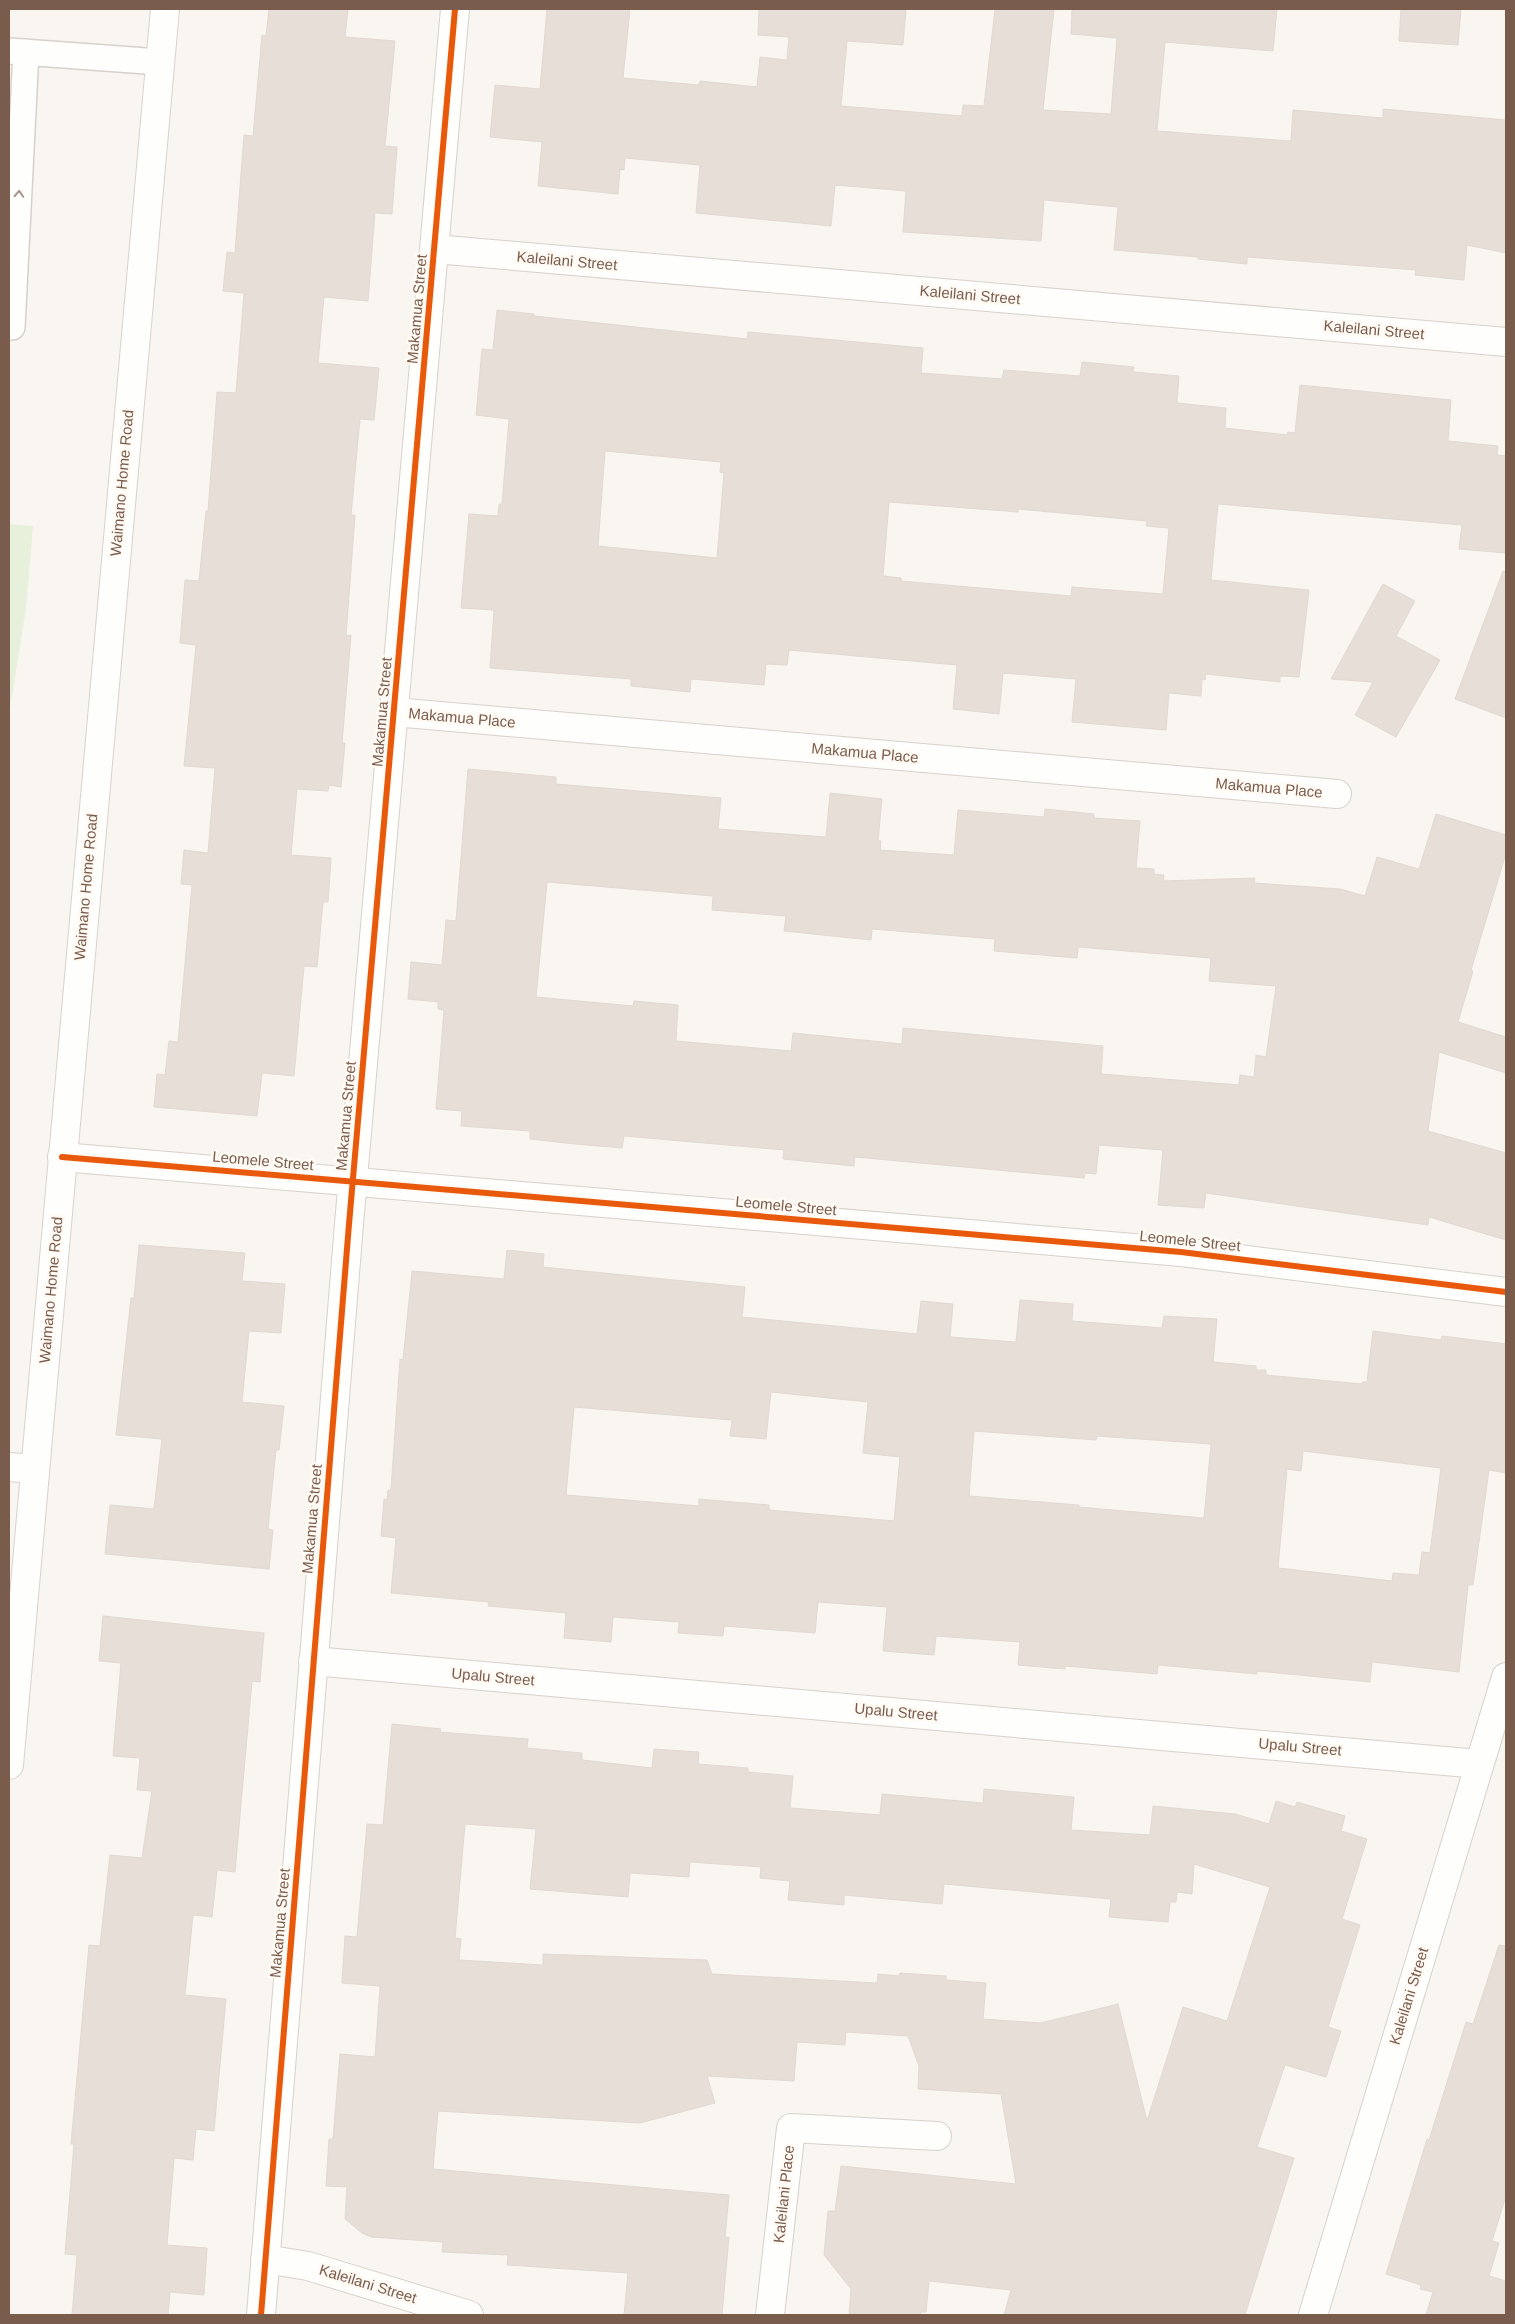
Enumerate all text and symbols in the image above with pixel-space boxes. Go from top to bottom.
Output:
one-way arrow [13,190,24,198]
street label: Kaleilani Street [516,248,619,273]
street label: Makamua Street [403,253,430,365]
street label: Kaleilani Street [919,282,1022,307]
street label: Kaleilani Street [1323,317,1426,342]
street label: Waimano Home Road [107,409,136,557]
street label: Makamua Street [368,656,395,768]
street label: Makamua Place [408,704,516,731]
street label: Makamua Place [811,739,919,766]
street label: Makamua Place [1215,774,1323,801]
street label: Waimano Home Road [71,813,100,961]
street label: Makamua Street [332,1060,359,1172]
street label: Leomele Street [212,1148,315,1173]
street label: Leomele Street [735,1193,838,1218]
street label: Waimano Home Road [36,1216,65,1364]
street label: Leomele Street [1139,1227,1242,1254]
street label: Makamua Street [298,1463,325,1575]
street label: Upalu Street [451,1664,536,1689]
street label: Upalu Street [854,1699,939,1724]
street label: Upalu Street [1258,1734,1343,1759]
street label: Makamua Street [266,1867,293,1979]
street label: Kaleilani Street [1386,1944,1432,2047]
street label: Kaleilani Place [770,2144,797,2244]
street label: Kaleilani Street [317,2261,420,2307]

